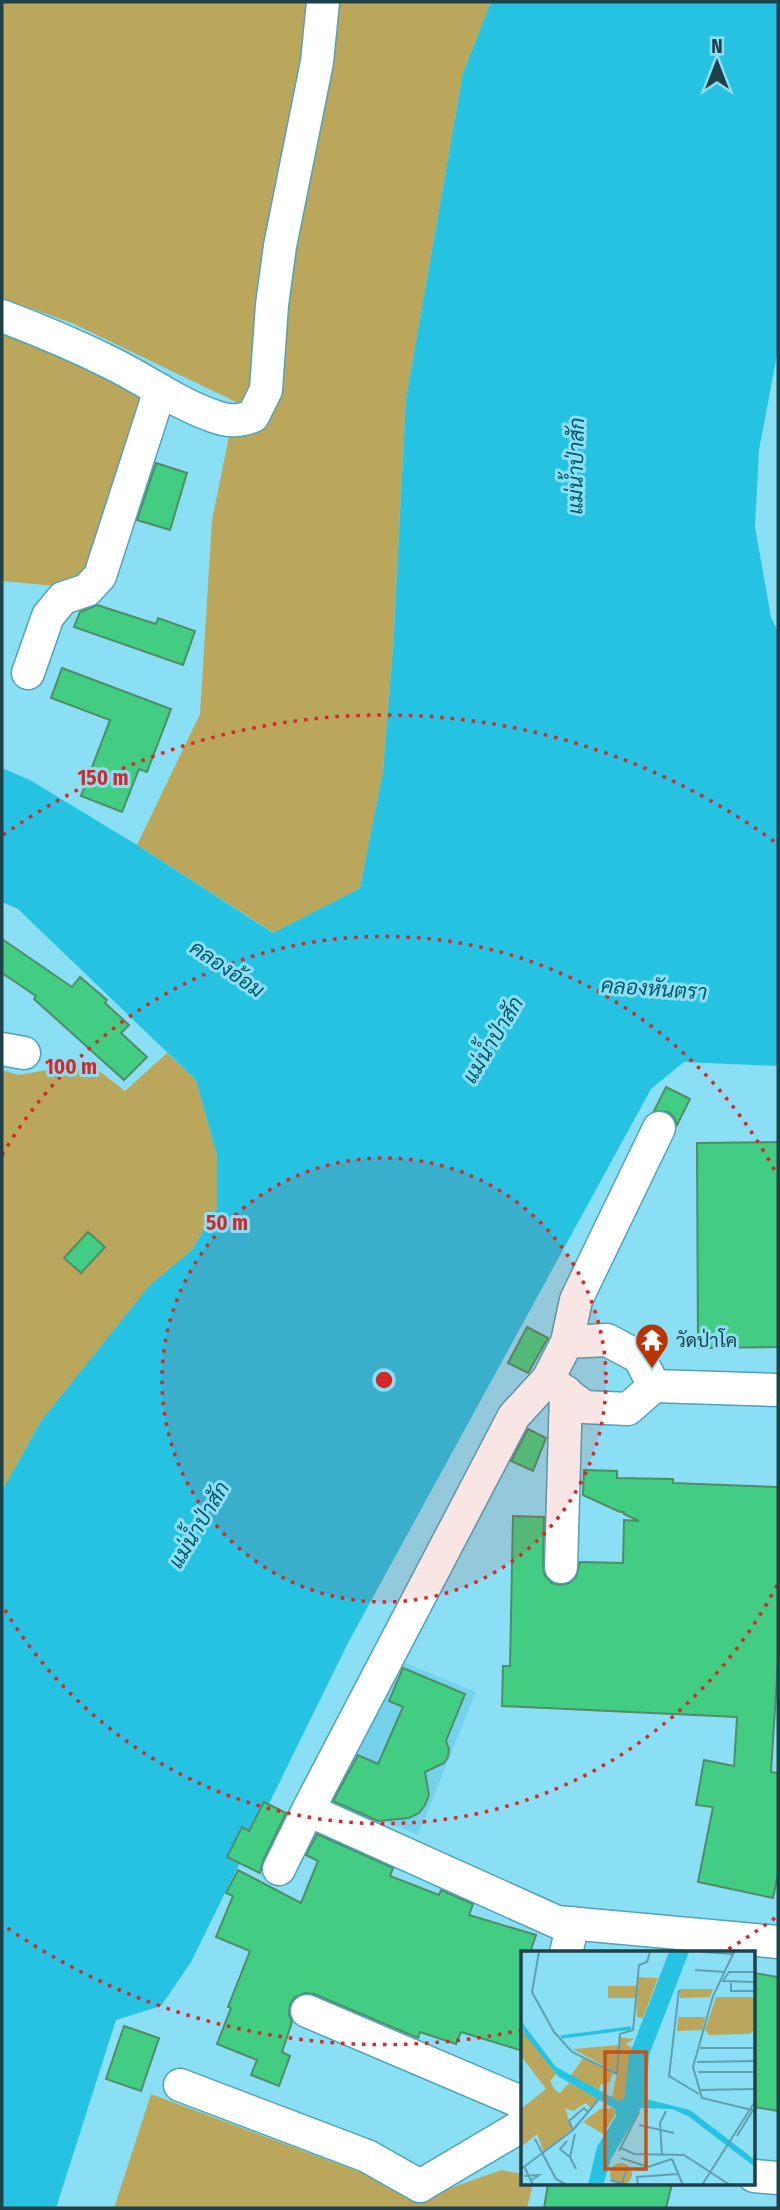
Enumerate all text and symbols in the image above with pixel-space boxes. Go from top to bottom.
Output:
north arrow [682,28,752,98]
text: N [711,35,723,58]
water label: แม่น้ำป่าสัก [557,417,590,515]
text: 150 m [77,765,129,791]
water label: คลองอ้อม [185,935,269,1003]
water label: คลองหันตรา [600,972,708,1006]
water label: แม่น้ำป่าสัก [453,989,529,1088]
text: 100 m [45,1054,97,1080]
text: 50 m [206,1210,248,1236]
temple icon: วัดป่าโค [633,1321,671,1370]
place label: วัดป่าโค [676,1328,737,1352]
centre of rings [372,1368,396,1392]
water label: แม่น้ำป่าสัก [159,1474,235,1573]
inset map [521,1951,756,2186]

